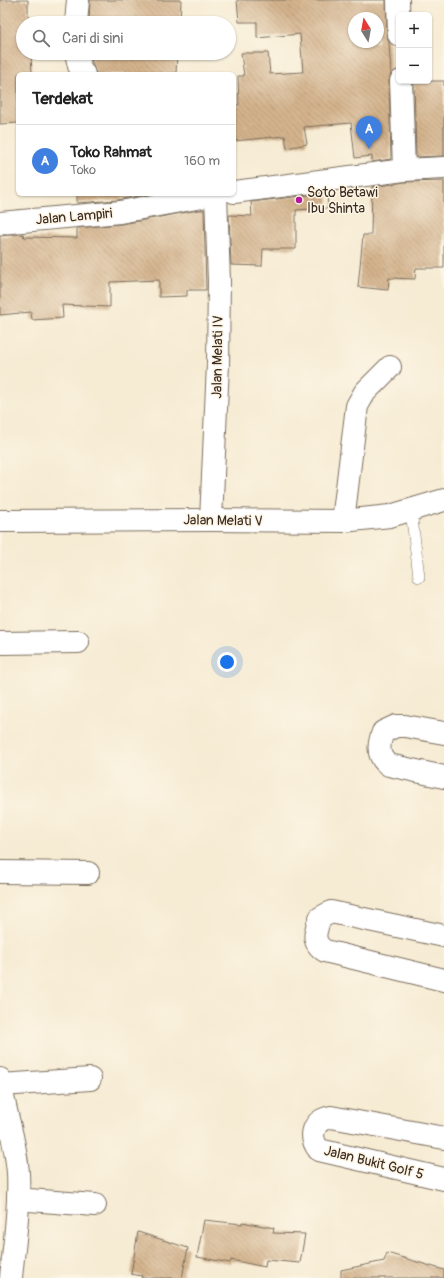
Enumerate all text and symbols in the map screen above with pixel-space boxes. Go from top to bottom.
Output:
north arrow [348,12,384,48]
map controls [396,12,432,84]
button: + [396,12,432,48]
search box [16,16,236,60]
icon: search [30,27,52,49]
text: Cari di sini [62,29,123,48]
button: − [396,48,432,84]
text: Terdekat [32,88,93,109]
pin: A [356,116,382,149]
text: Toko Rahmat [70,143,152,162]
text: A [41,153,49,169]
text: 160 m [184,153,220,169]
text: Toko [70,162,96,178]
place label: Soto Betawi Ibu Shinta [307,184,378,217]
marker: Soto Betawi Ibu Shinta [294,195,304,205]
street label: Jalan Lampiri [35,205,114,228]
street label: Jalan Melati IV [208,315,227,399]
street label: Jalan Melati V [183,511,263,530]
your location [217,652,237,672]
street label: Jalan Bukit Golf 5 [322,1142,425,1183]

